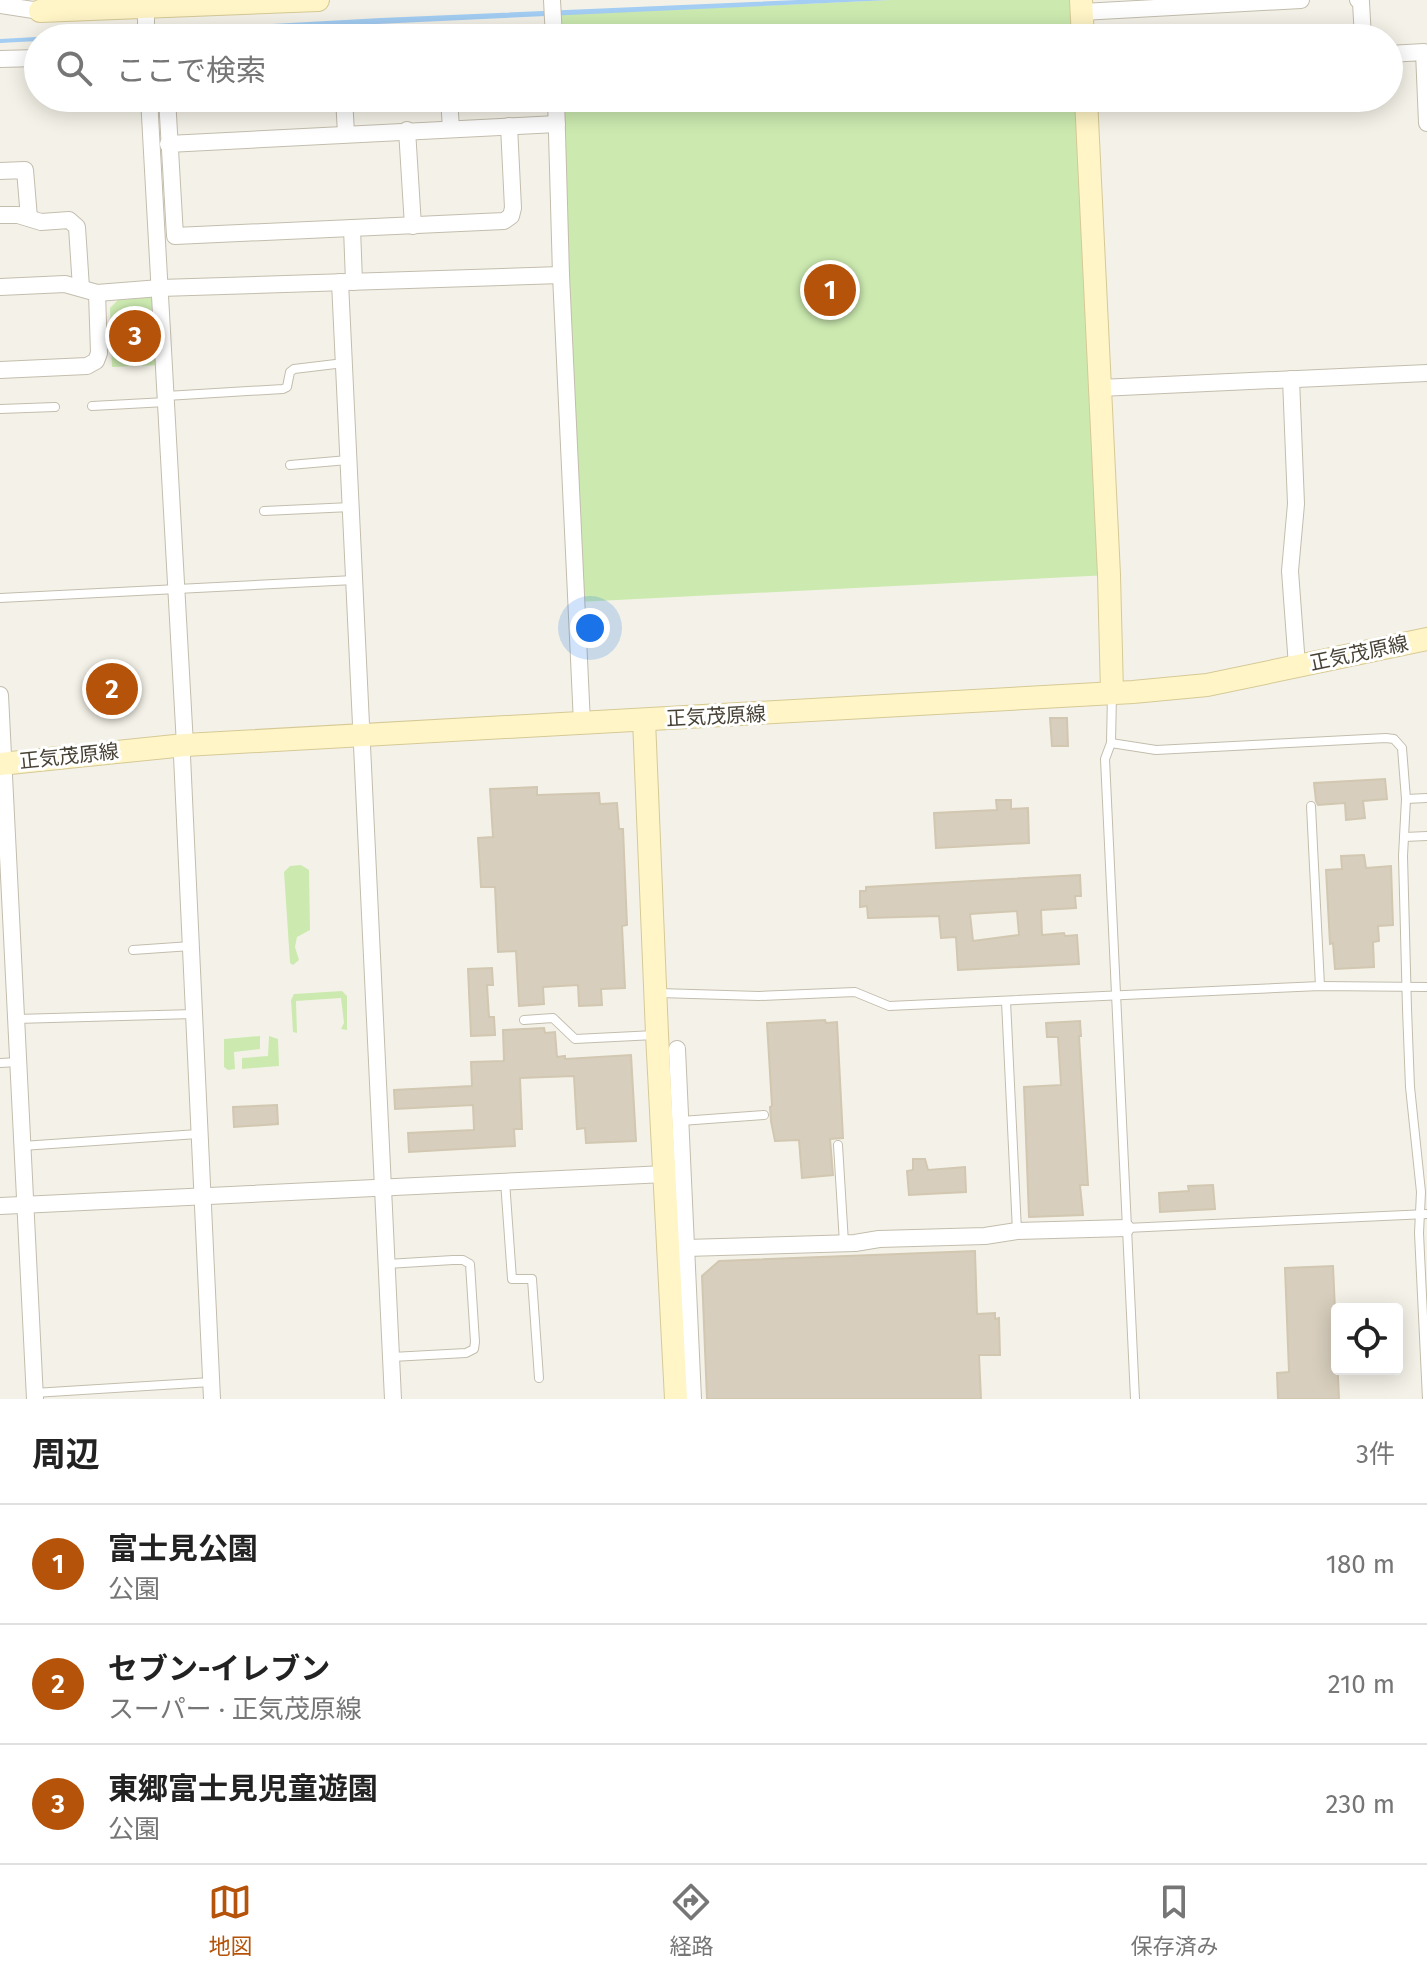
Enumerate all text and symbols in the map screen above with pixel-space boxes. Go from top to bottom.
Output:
search box [24,24,1403,112]
icon: search [52,46,96,90]
text: ここで検索 [116,53,266,89]
pin: 1 [804,260,856,320]
pin: 3 [109,306,161,366]
your location [570,608,610,648]
street label: 正気茂原線 [1308,631,1410,675]
pin: 2 [86,659,138,719]
street label: 正気茂原線 [665,701,767,731]
street label: 正気茂原線 [18,739,120,773]
map controls [1331,1303,1403,1375]
button: locate [1331,1303,1403,1375]
text: 周辺 [32,1434,100,1475]
text: 3件 [1356,1439,1395,1470]
text: 富士見公園 [108,1531,258,1567]
text: 1 [52,1549,64,1580]
text: 180 m [1326,1549,1395,1580]
text: 公園 [108,1574,160,1605]
text: セブン-イレブン [108,1651,330,1687]
text: 2 [51,1669,65,1700]
text: 210 m [1328,1669,1395,1700]
text: スーパー · 正気茂原線 [108,1694,362,1725]
text: 東郷富士見児童遊園 [108,1771,378,1807]
text: 3 [51,1789,65,1820]
text: 230 m [1326,1789,1395,1820]
text: 公園 [108,1814,160,1845]
tab: 地図 [208,1880,253,1960]
tab: 経路 [669,1880,714,1960]
tab: 保存済み [1130,1880,1219,1960]

